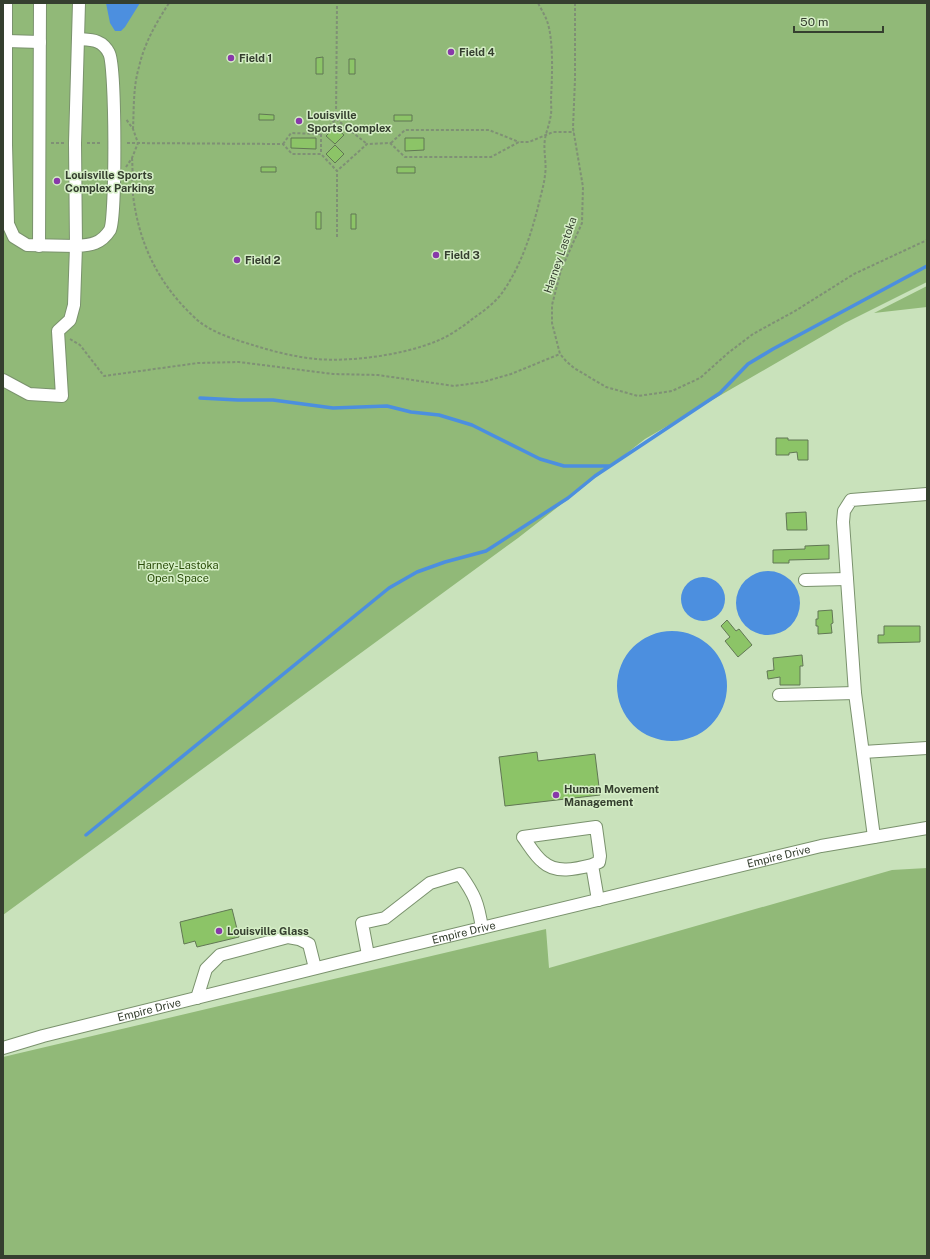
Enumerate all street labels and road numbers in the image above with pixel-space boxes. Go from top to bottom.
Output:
street label: Harney Lastoka [541,215,579,295]
street label: Empire Drive [746,843,812,870]
street label: Empire Drive [431,919,497,946]
street label: Empire Drive [116,996,182,1023]

